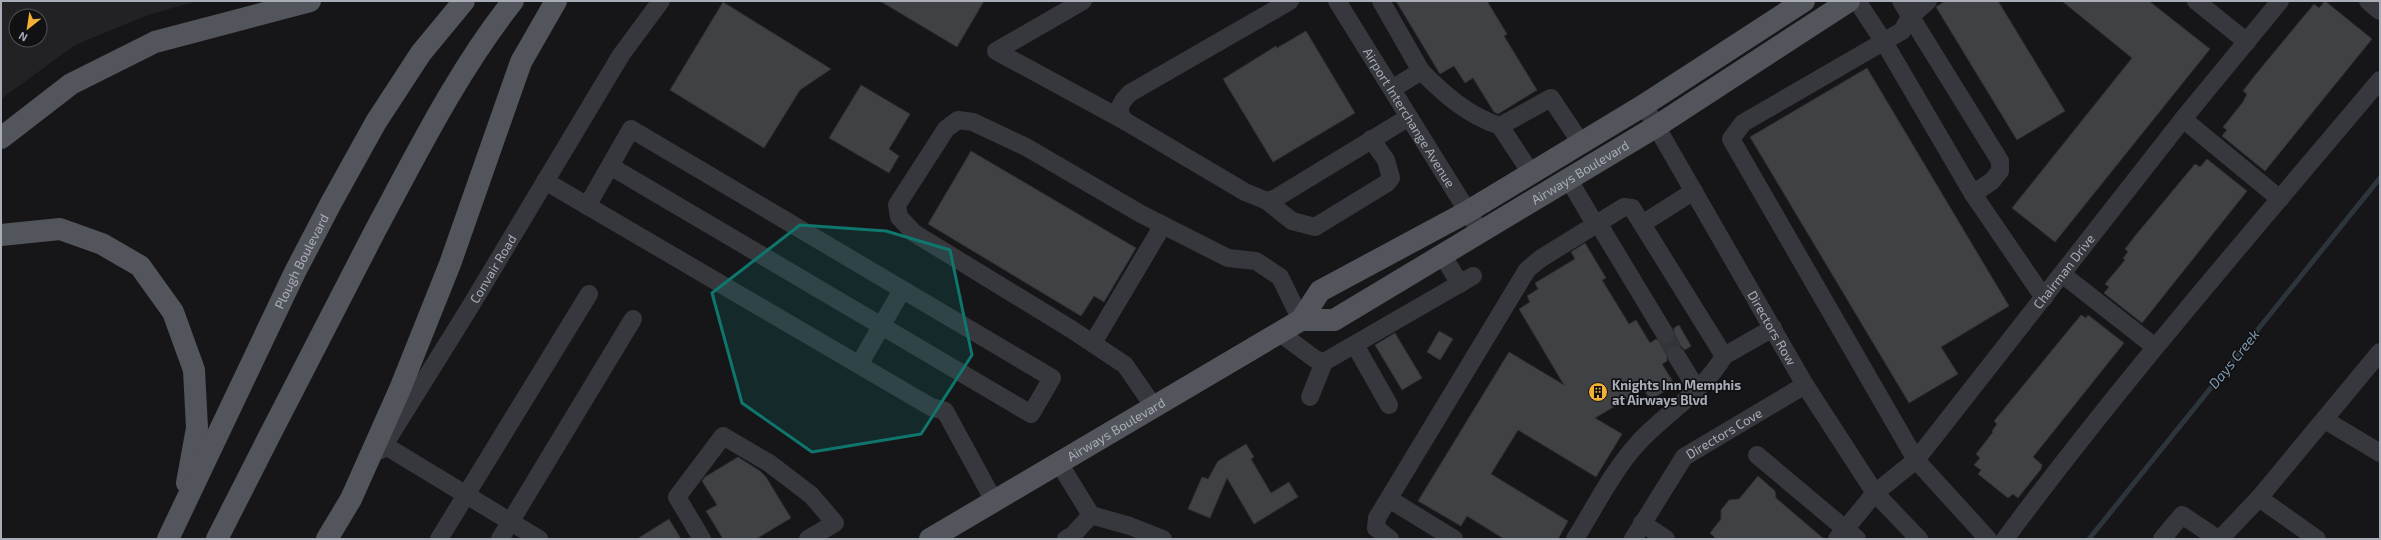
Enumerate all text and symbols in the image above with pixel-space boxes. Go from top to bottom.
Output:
north arrow [8,8,48,48]
text: N [16,29,29,45]
street label: Airport Interchange Avenue [1360,45,1459,190]
street label: Airways Boulevard [1528,137,1632,208]
street label: Plough Boulevard [271,211,332,311]
street label: Convair Road [466,231,520,306]
street label: Chairman Drive [2030,231,2098,312]
street label: Directors Row [1744,288,1800,368]
water label: Days Creek [2205,326,2262,392]
place label: Knights Inn Memphis at Airways Blvd [1612,377,1741,408]
building icon: Knights Inn Memphis at Airways Blvd [1587,381,1609,403]
street label: Airways Boulevard [1064,394,1168,464]
street label: Directors Cove [1683,404,1765,462]

